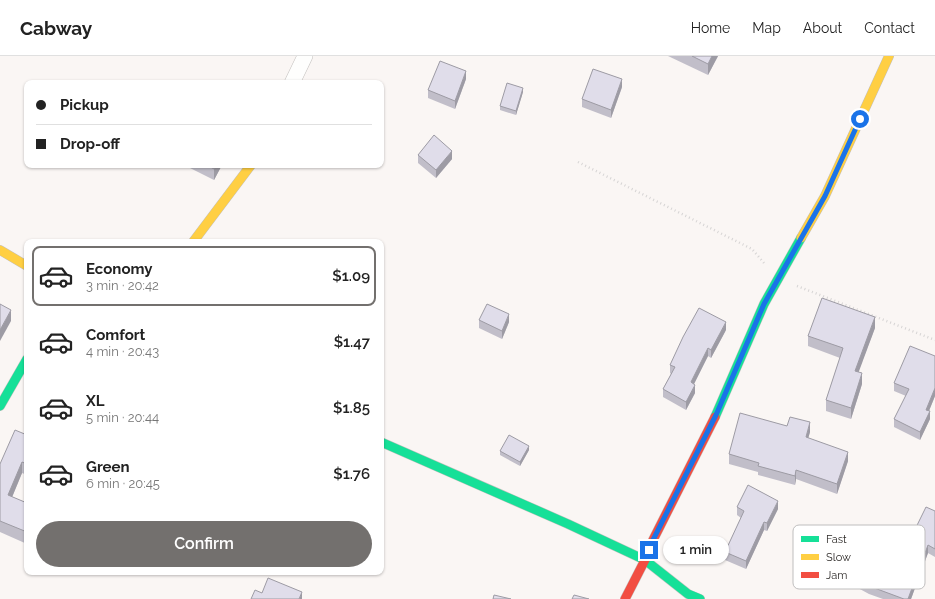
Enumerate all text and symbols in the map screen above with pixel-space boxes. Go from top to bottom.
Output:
text: Cabway [20,17,92,39]
text: Home [691,20,730,36]
text: Map [752,20,781,36]
text: About [803,20,842,36]
text: Contact [864,20,915,36]
text: Pickup [60,96,109,114]
route start [851,110,869,128]
text: Drop-off [60,135,120,153]
icon: car [38,258,74,294]
text: Economy [86,260,153,278]
text: $1.09 [332,267,370,285]
text: 3 min · 20:42 [86,278,159,293]
icon: car [38,324,74,360]
text: Comfort [86,326,145,344]
text: $1.47 [334,333,370,351]
text: 4 min · 20:43 [86,344,159,359]
icon: car [38,390,74,426]
text: XL [86,392,104,410]
text: $1.85 [333,399,370,417]
text: 5 min · 20:44 [86,410,159,425]
icon: car [38,456,74,492]
text: Green [86,458,130,476]
text: $1.76 [333,465,370,483]
text: 6 min · 20:45 [86,476,160,491]
button: Confirm [36,521,372,567]
legend [793,525,925,589]
text: Fast [826,533,847,546]
callout: 1 min [663,536,729,564]
route end [640,541,658,559]
text: 1 min [680,542,712,557]
text: Slow [826,551,851,564]
text: Jam [826,569,847,582]

